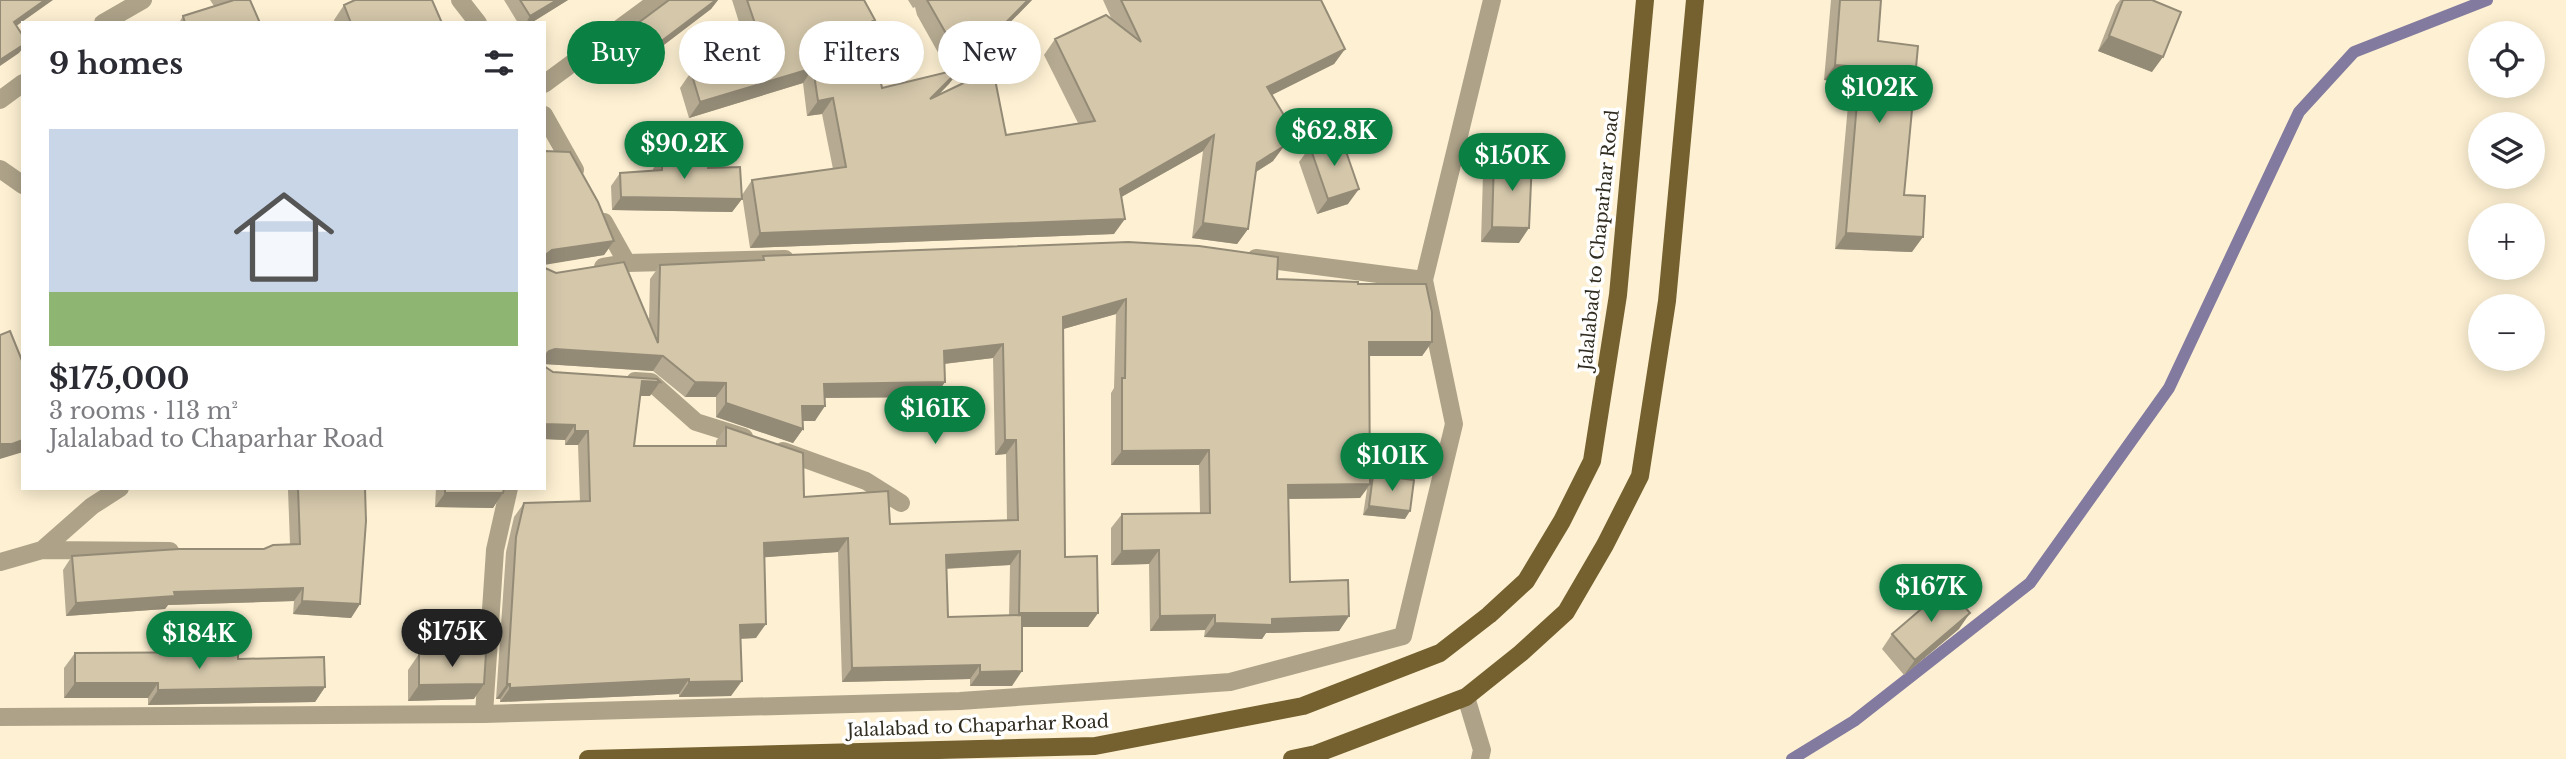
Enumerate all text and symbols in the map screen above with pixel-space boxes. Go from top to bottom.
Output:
chip: Buy [567,21,665,84]
chip: Rent [679,21,785,84]
chip: Filters [799,21,924,84]
chip: New [938,21,1041,84]
map controls [2468,21,2545,371]
button: locate [2468,21,2545,98]
icon: filters [480,44,518,82]
text: 9 homes [49,45,183,82]
pin: $102K [1830,66,1928,125]
text: $102K [1841,74,1917,102]
pin: $62.8K [1277,108,1391,168]
street label: Jalalabad to Chaparhar Road [1574,109,1624,373]
button: layers [2468,112,2545,189]
text: $62.8K [1292,117,1376,145]
pin: $90.2K [627,122,741,181]
text: $90.2K [640,130,728,158]
pin: $150K [1463,134,1561,193]
text: $150K [1475,142,1549,170]
icon: home [221,174,347,300]
button: + [2468,203,2545,280]
button: − [2468,294,2545,371]
text: $175,000 [49,360,190,397]
pin: $161K [886,386,984,446]
text: $161K [900,395,970,423]
text: 3 rooms · 113 m² [49,397,238,425]
text: Jalalabad to Chaparhar Road [49,425,384,453]
pin: $101K [1343,434,1441,493]
text: $101K [1356,442,1428,470]
pin: $167K [1882,564,1980,624]
text: $167K [1895,573,1967,601]
pin: $175K [403,610,501,669]
pin: $184K [150,612,248,671]
text: $175K [418,618,486,646]
text: $184K [162,620,236,648]
street label: Jalalabad to Chaparhar Road [845,710,1109,742]

